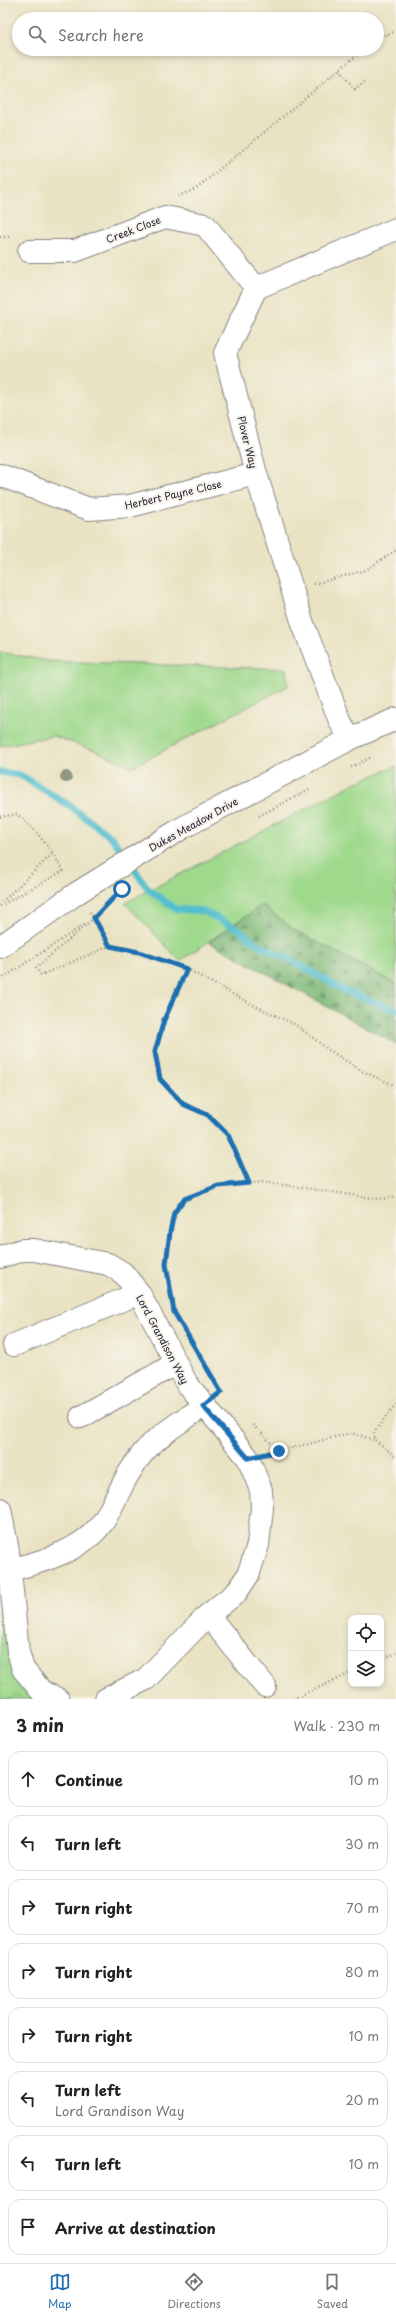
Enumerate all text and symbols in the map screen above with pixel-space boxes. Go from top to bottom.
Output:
search box [12,12,384,56]
icon: search [26,23,48,45]
text: Search here [58,23,144,46]
street label: Creek Close [104,212,162,246]
street label: Plover Way [234,414,262,470]
street label: Herbert Payne Close [123,476,223,512]
street label: Dukes Meadow Drive [146,793,240,855]
route start [113,880,131,898]
street label: Lord Grandison Way [133,1292,193,1387]
route end [270,1442,288,1460]
map controls [348,1615,384,1687]
button: locate [348,1615,384,1651]
button: layers [348,1651,384,1687]
text: 3 min [16,1712,64,1738]
text: Walk · 230 m [293,1716,380,1735]
icon: ahead [17,1768,39,1790]
text: Continue [55,1768,123,1791]
text: 10 m [349,1770,379,1789]
icon: left [17,1832,39,1854]
text: Turn left [55,1832,121,1855]
text: 30 m [345,1834,379,1853]
icon: right [17,1896,39,1918]
text: Turn right [55,1896,132,1919]
text: 70 m [346,1898,379,1917]
icon: right [17,1960,39,1982]
text: Turn right [55,1960,132,1983]
text: 80 m [345,1962,379,1981]
icon: right [17,2024,39,2046]
text: Turn right [55,2024,132,2047]
text: 10 m [349,2026,379,2045]
text: Turn left [55,2078,121,2101]
icon: left [17,2088,39,2110]
text: 20 m [345,2090,379,2109]
text: Lord Grandison Way [55,2101,184,2120]
icon: left [17,2152,39,2174]
text: Turn left [55,2152,121,2175]
text: 10 m [349,2154,379,2173]
icon: arrive [17,2216,39,2238]
text: Arrive at destination [55,2216,216,2239]
tab: Map [48,2271,71,2312]
tab: Directions [167,2271,221,2312]
tab: Saved [317,2271,348,2312]

